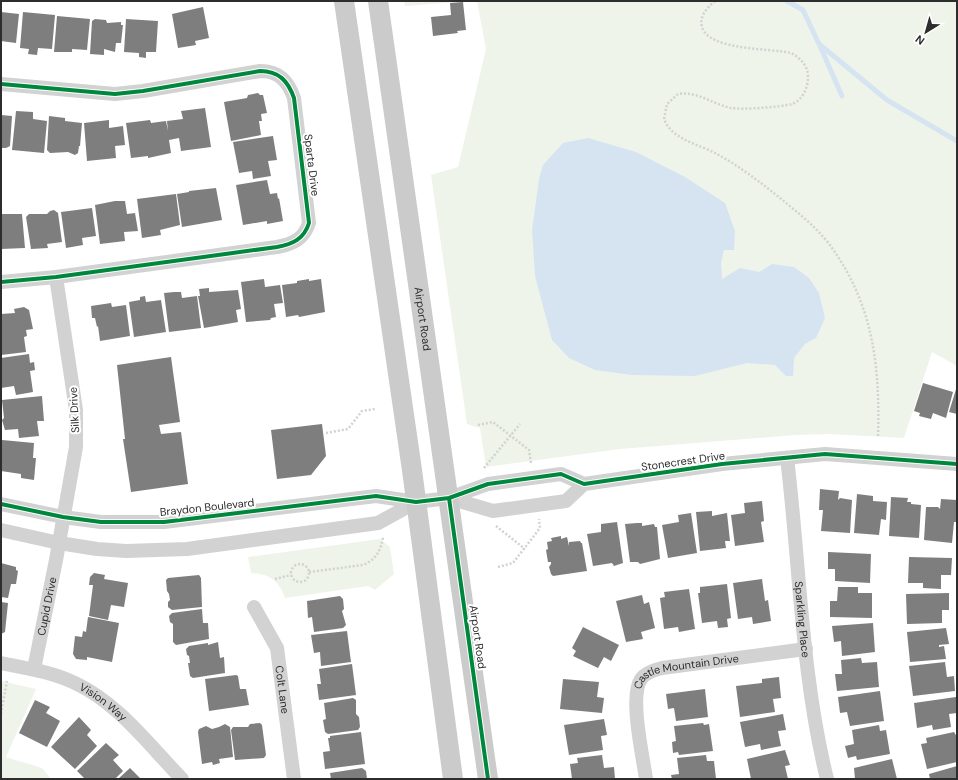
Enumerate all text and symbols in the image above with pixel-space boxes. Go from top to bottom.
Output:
north arrow [906,12,946,52]
text: N [913,32,927,48]
street label: Sparta Drive [301,133,323,197]
street label: Airport Road [411,286,434,352]
street label: Silk Drive [66,387,82,433]
street label: Stonecrest Drive [640,448,726,474]
street label: Braydon Boulevard [159,495,255,519]
street label: Cupid Drive [34,576,59,637]
street label: Sparkling Place [792,580,813,658]
street label: Airport Road [467,604,489,670]
street label: Castle Mountain Drive [630,651,740,691]
street label: Colt Lane [272,665,292,715]
street label: Vision Way [77,680,130,724]

